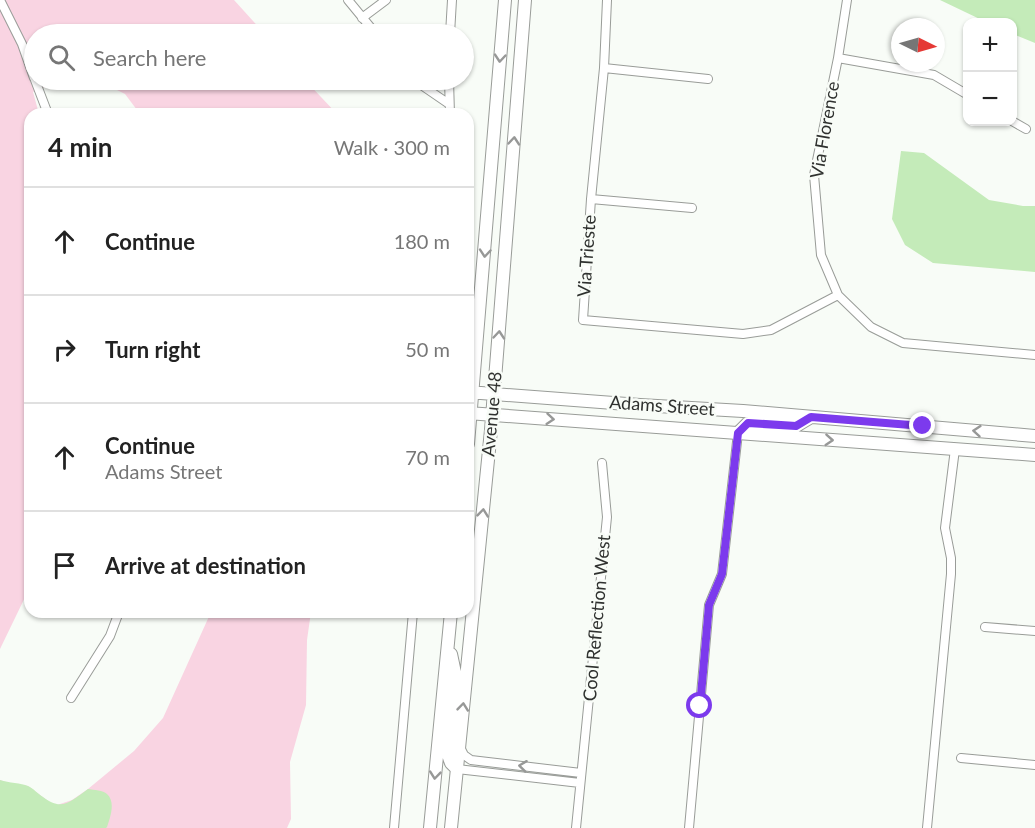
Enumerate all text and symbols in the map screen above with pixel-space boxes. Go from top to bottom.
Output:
north arrow [891,18,945,72]
map controls [963,18,1017,126]
button: + [963,18,1017,72]
search box [24,24,474,90]
icon: search [45,41,78,74]
text: Search here [93,44,206,71]
one-way arrow [494,54,507,63]
button: − [963,72,1017,126]
street label: Via Florence [805,80,843,180]
text: 4 min [48,131,112,163]
text: Walk · 300 m [334,135,450,159]
one-way arrow [507,136,520,145]
street label: Via Trieste [572,214,600,298]
icon: ahead [48,225,81,258]
text: Continue [105,228,195,255]
text: 180 m [394,229,450,253]
one-way arrow [479,248,492,257]
one-way arrow [492,331,505,340]
icon: right [48,333,81,366]
text: Turn right [105,336,200,363]
text: 50 m [405,337,450,361]
street label: Avenue 48 [476,371,506,457]
street label: Adams Street [609,390,716,420]
one-way arrow [546,412,555,425]
route end [909,412,935,438]
one-way arrow [972,425,981,438]
text: Continue [105,432,195,459]
one-way arrow [824,433,833,446]
icon: ahead [48,441,81,474]
text: 70 m [405,445,450,469]
text: Adams Street [105,459,222,483]
one-way arrow [476,509,488,518]
street label: Cool Reflection West [578,533,614,702]
icon: arrive [48,549,81,582]
text: Arrive at destination [105,552,306,579]
route start [686,692,712,718]
one-way arrow [456,703,469,712]
one-way arrow [518,760,527,773]
one-way arrow [429,770,442,779]

